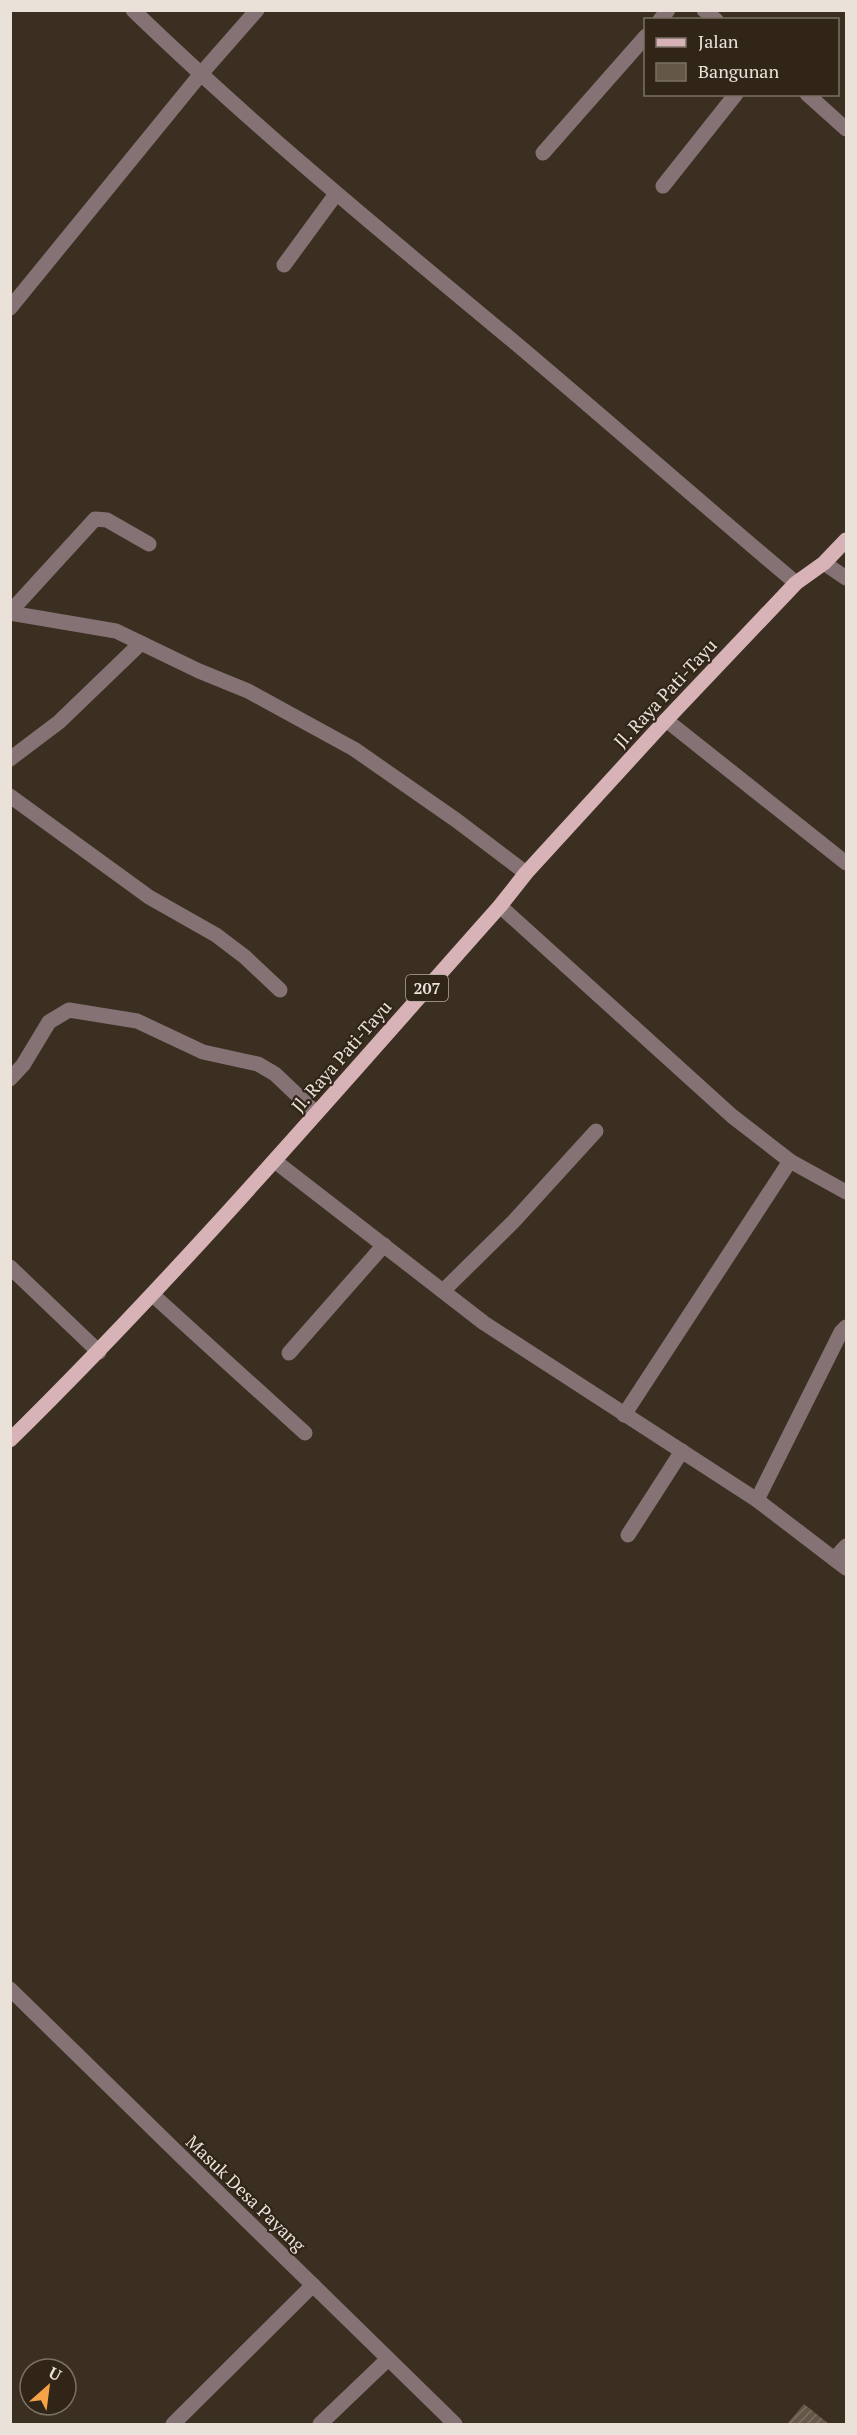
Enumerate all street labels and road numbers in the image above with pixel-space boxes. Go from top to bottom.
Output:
street label: Jl. Raya Pati-Tayu [608,633,722,753]
road number: 207 [406,975,448,1001]
street label: Jl. Raya Pati-Tayu [286,995,396,1117]
street label: Masuk Desa Payang [181,2130,311,2257]

